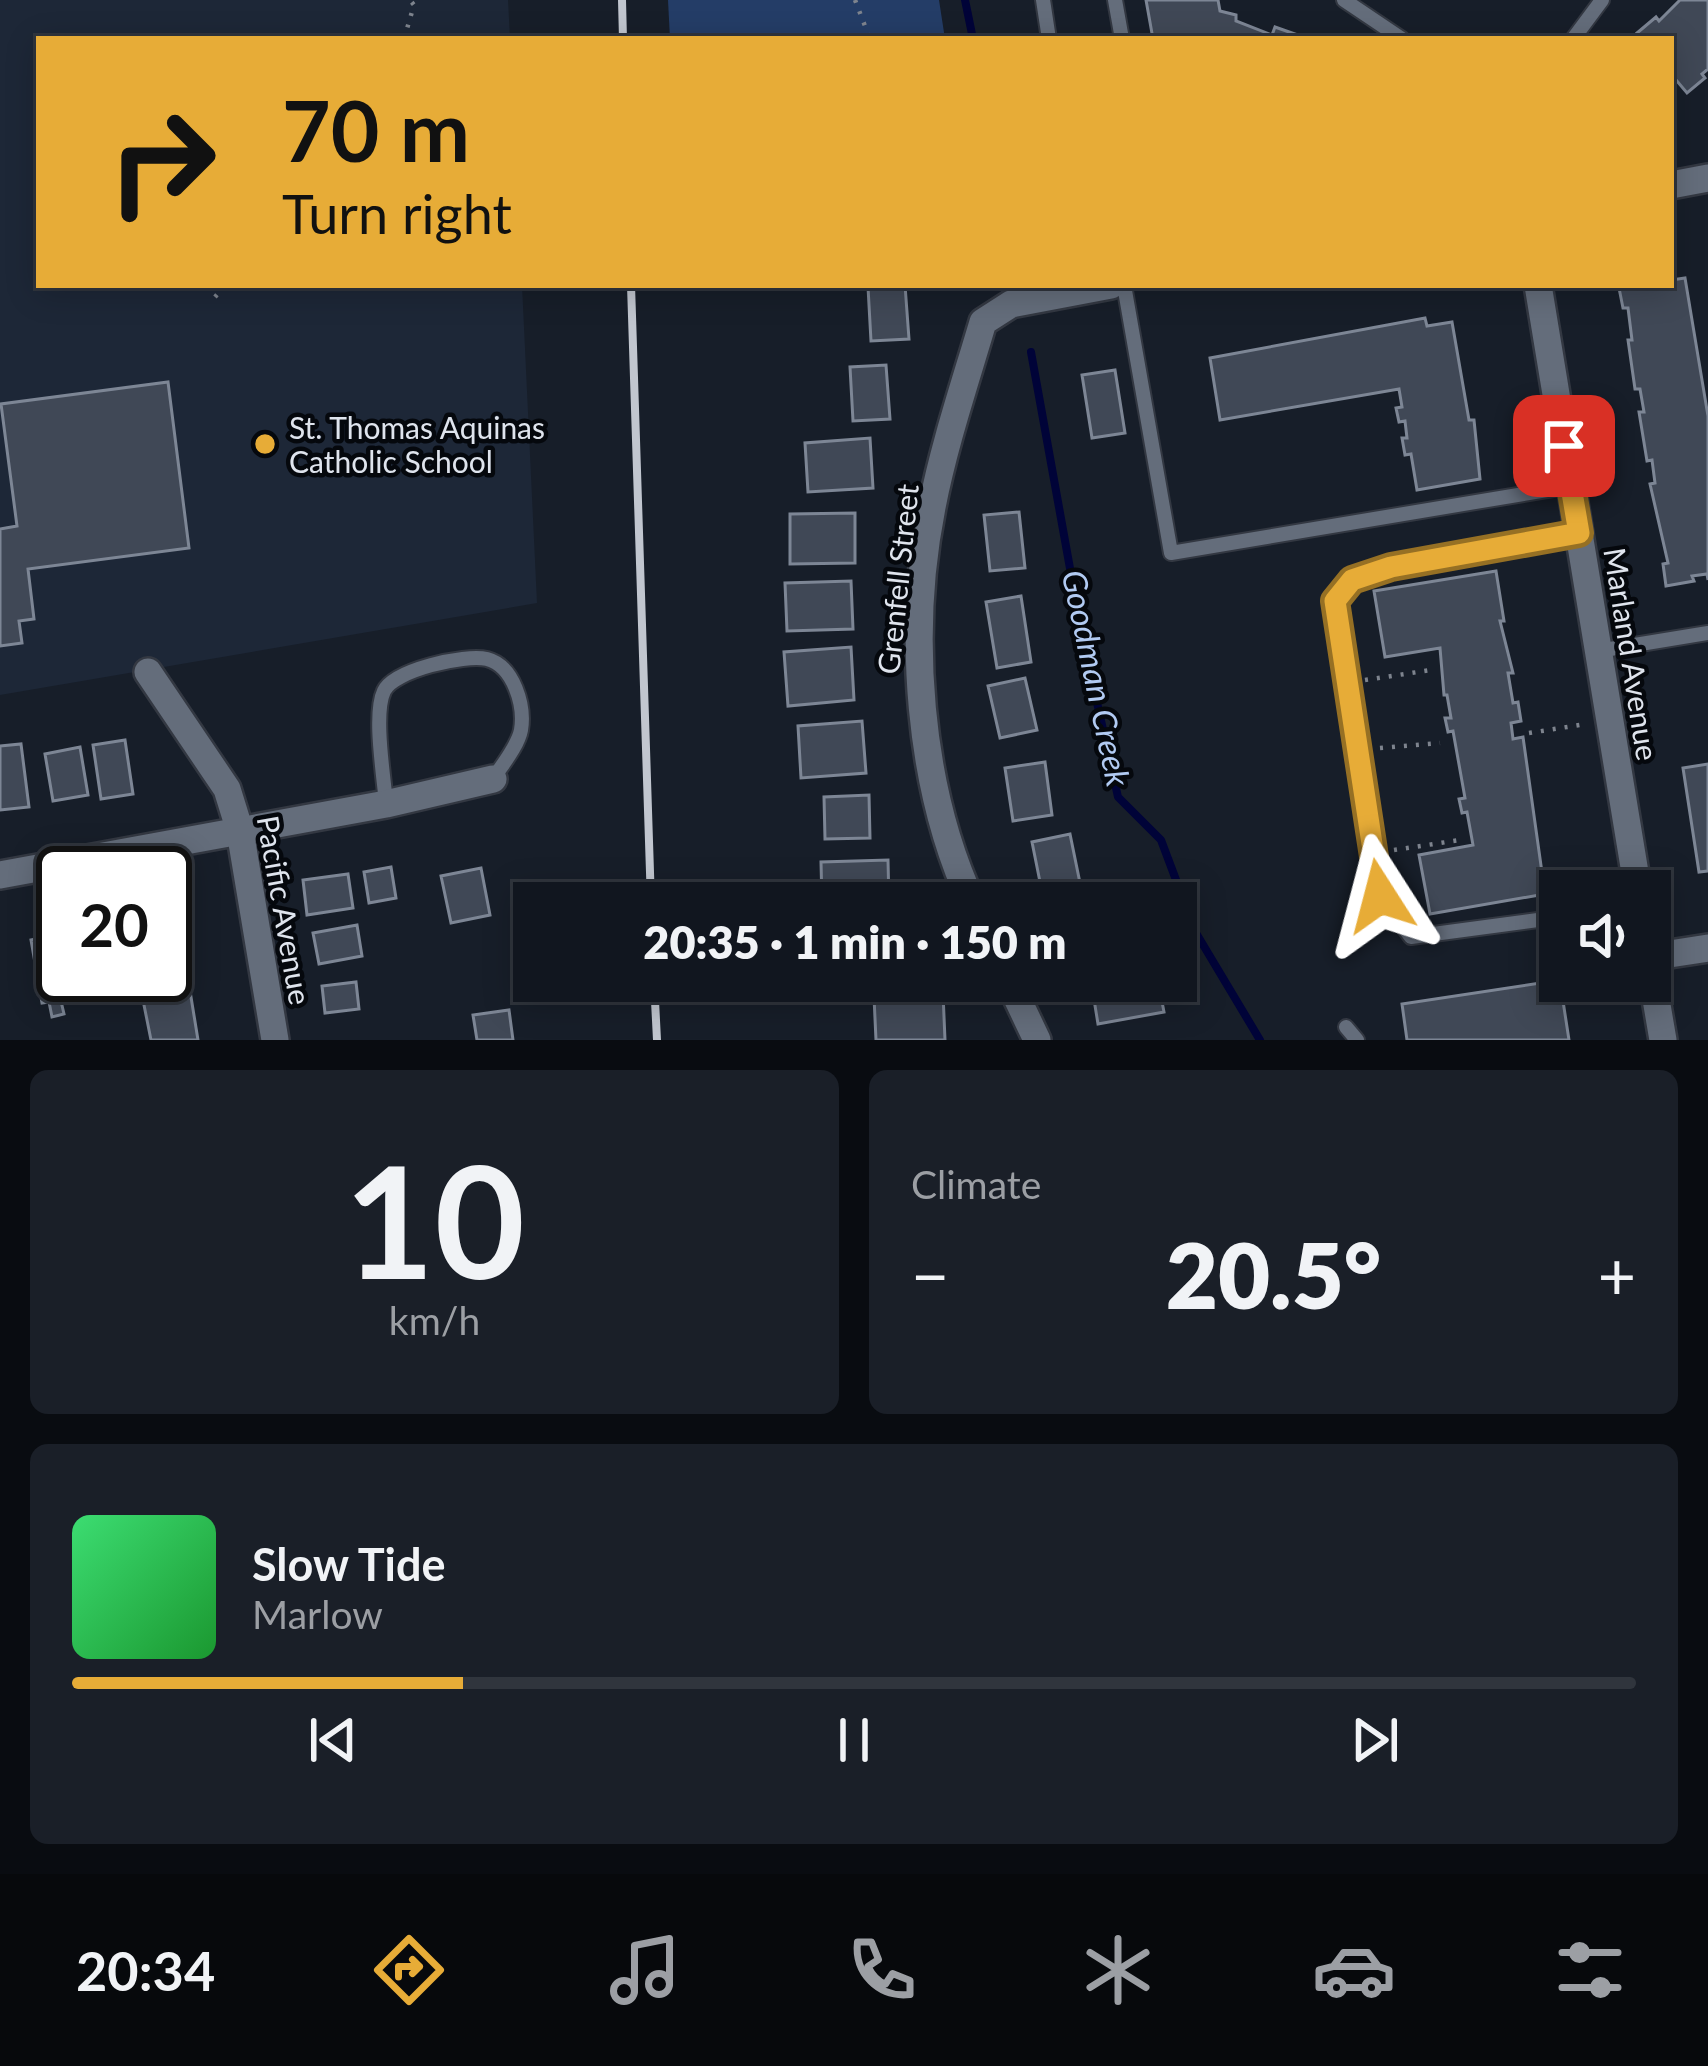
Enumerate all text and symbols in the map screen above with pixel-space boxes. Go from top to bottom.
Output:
text: 70 m [282,79,470,180]
icon: right [84,84,240,240]
text: Turn right [282,181,512,246]
pin [1513,395,1615,497]
place label: St. Thomas Aquinas Catholic School [289,409,545,479]
icon: arrive [1531,413,1597,479]
marker: St. Thomas Aquinas Catholic School [252,431,278,457]
street label: Grenfell Street [869,482,925,676]
street label: Marland Avenue [1597,545,1667,763]
water label: Goodman Creek [1055,566,1140,790]
street label: Pacific Avenue [251,813,319,1007]
position arrow [1317,833,1443,959]
speed limit sign: 20 [36,846,192,1002]
map controls [1539,870,1671,1002]
button: sound [1539,870,1671,1002]
text: 20:35 · 1 min · 150 m [643,915,1067,969]
text: 10 [344,1125,525,1312]
text: Climate [911,1161,1041,1207]
text: 20.5° [1166,1220,1381,1328]
text: − [911,1235,949,1314]
text: + [1598,1235,1636,1314]
text: km/h [389,1297,480,1343]
text: Slow Tide [252,1537,446,1591]
text: Marlow [252,1591,383,1637]
icon: previous [300,1707,366,1773]
icon: pause [821,1707,887,1773]
icon: next [1342,1707,1408,1773]
icon: directions [367,1928,451,2012]
icon: music [603,1928,687,2012]
icon: phone [840,1928,924,2012]
icon: climate [1076,1928,1160,2012]
icon: car [1312,1928,1396,2012]
icon: filters [1548,1928,1632,2012]
text: 20:34 [76,1938,215,2003]

